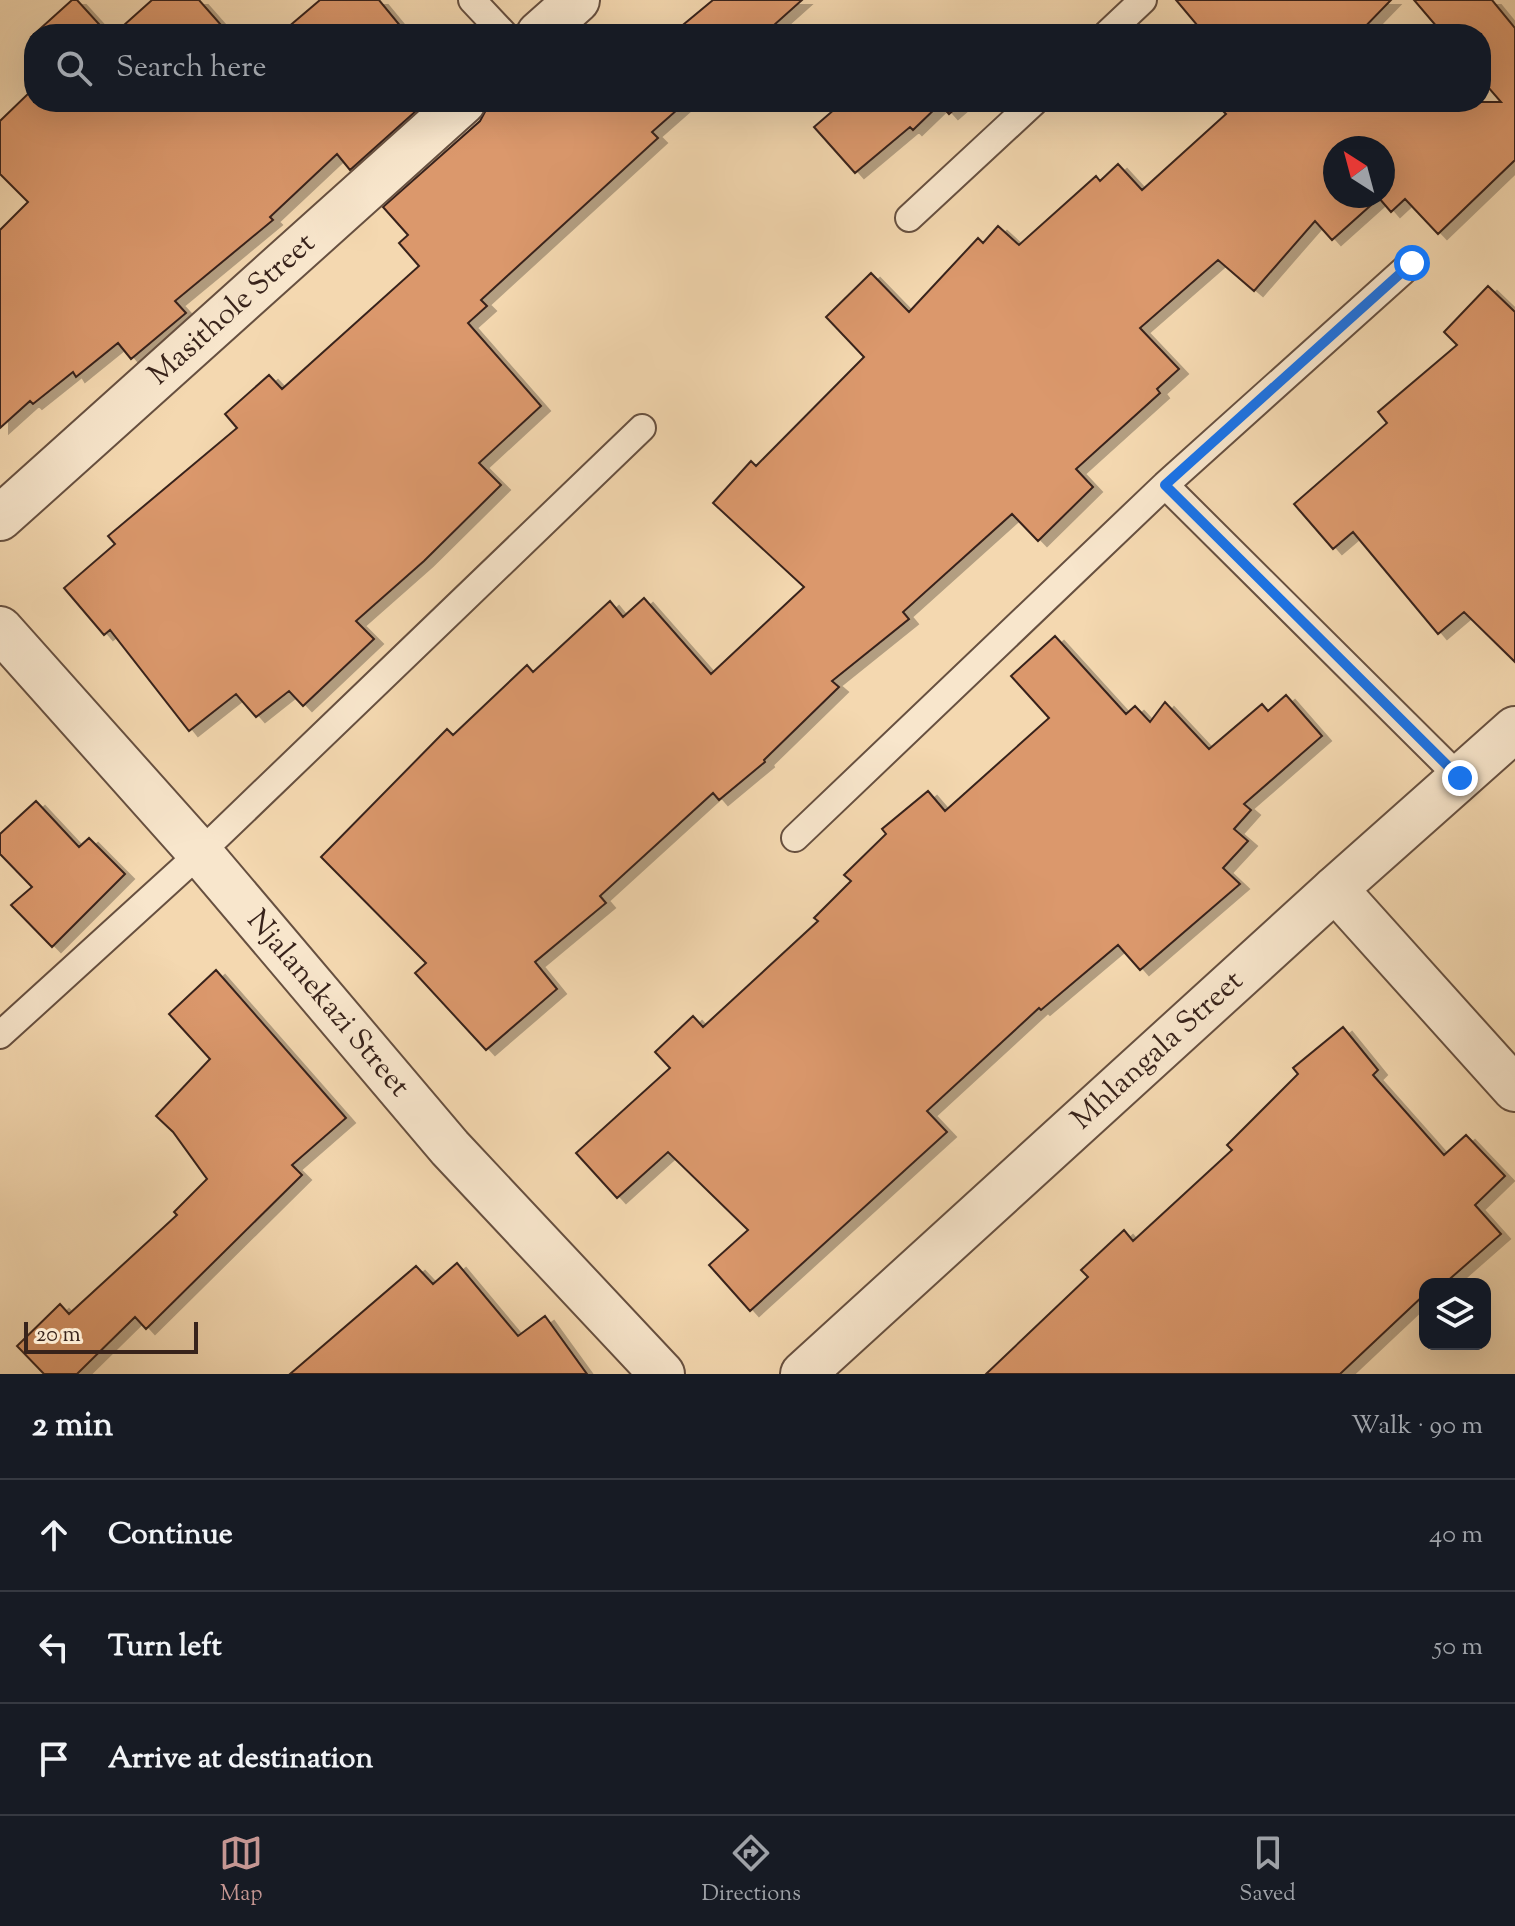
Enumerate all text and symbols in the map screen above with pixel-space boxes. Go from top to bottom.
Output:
search box [24,24,1491,112]
icon: search [52,46,96,90]
text: Search here [116,47,266,90]
north arrow [1323,136,1395,208]
street label: Masithole Street [139,223,325,396]
route start [1394,245,1430,281]
route end [1442,760,1478,796]
street label: Njalanekazi Street [236,901,420,1107]
street label: Mhlangala Street [1062,961,1253,1140]
map controls [1419,1278,1491,1350]
button: layers [1419,1278,1491,1350]
scale bar [24,1318,198,1354]
text: 20 m [36,1320,81,1352]
text: 2 min [32,1402,113,1451]
text: Walk · 90 m [1351,1408,1483,1445]
icon: ahead [32,1513,76,1557]
text: Continue [108,1514,233,1557]
text: 40 m [1429,1517,1483,1554]
icon: left [32,1625,76,1669]
text: Turn left [108,1626,222,1669]
text: 50 m [1433,1629,1483,1666]
icon: arrive [32,1737,76,1781]
text: Arrive at destination [108,1738,373,1781]
tab: Map [219,1831,263,1911]
tab: Directions [702,1831,801,1911]
tab: Saved [1239,1831,1296,1911]

